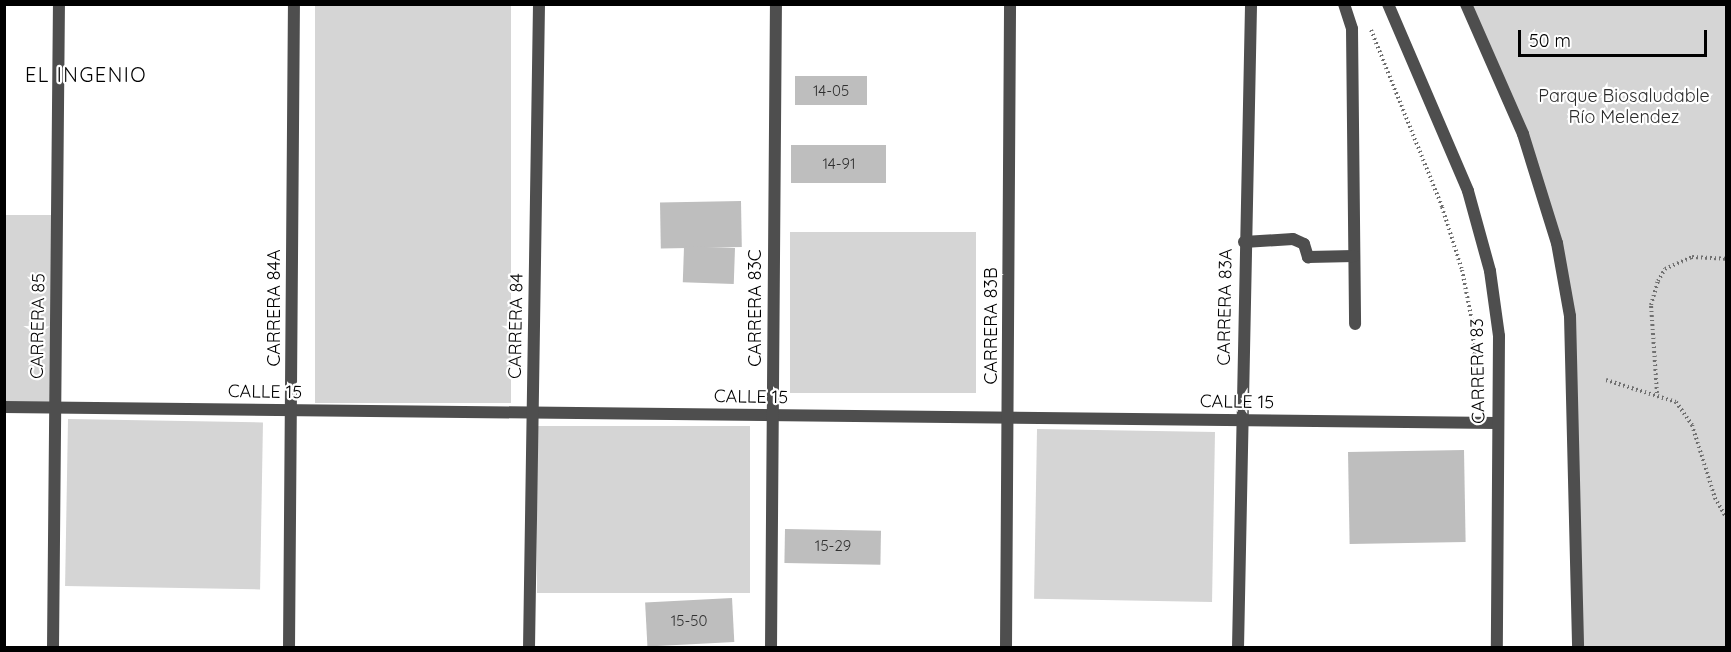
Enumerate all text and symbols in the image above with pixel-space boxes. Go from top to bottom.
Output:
scale bar [1521,18,1710,56]
text: 50 m [1529,29,1571,52]
district label: EL INGENIO [25,62,147,86]
house number: 14-05 [813,82,849,100]
park label: Parque Biosaludable Río Melendez [1538,86,1710,128]
house number: 14-91 [822,155,856,173]
street label: CARRERA 83A [1213,248,1237,366]
street label: CARRERA 84A [263,249,285,367]
street label: CARRERA 83C [744,249,766,367]
street label: CARRERA 83B [980,267,1002,385]
street label: CARRERA 85 [26,273,50,379]
street label: CARRERA 84 [504,273,528,379]
street label: CARRERA 83 [1466,318,1490,424]
street label: CALLE 15 [228,381,302,403]
street label: CALLE 15 [714,386,788,408]
street label: CALLE 15 [1200,391,1274,413]
house number: 15-29 [815,537,851,555]
house number: 15-50 [671,612,707,630]

